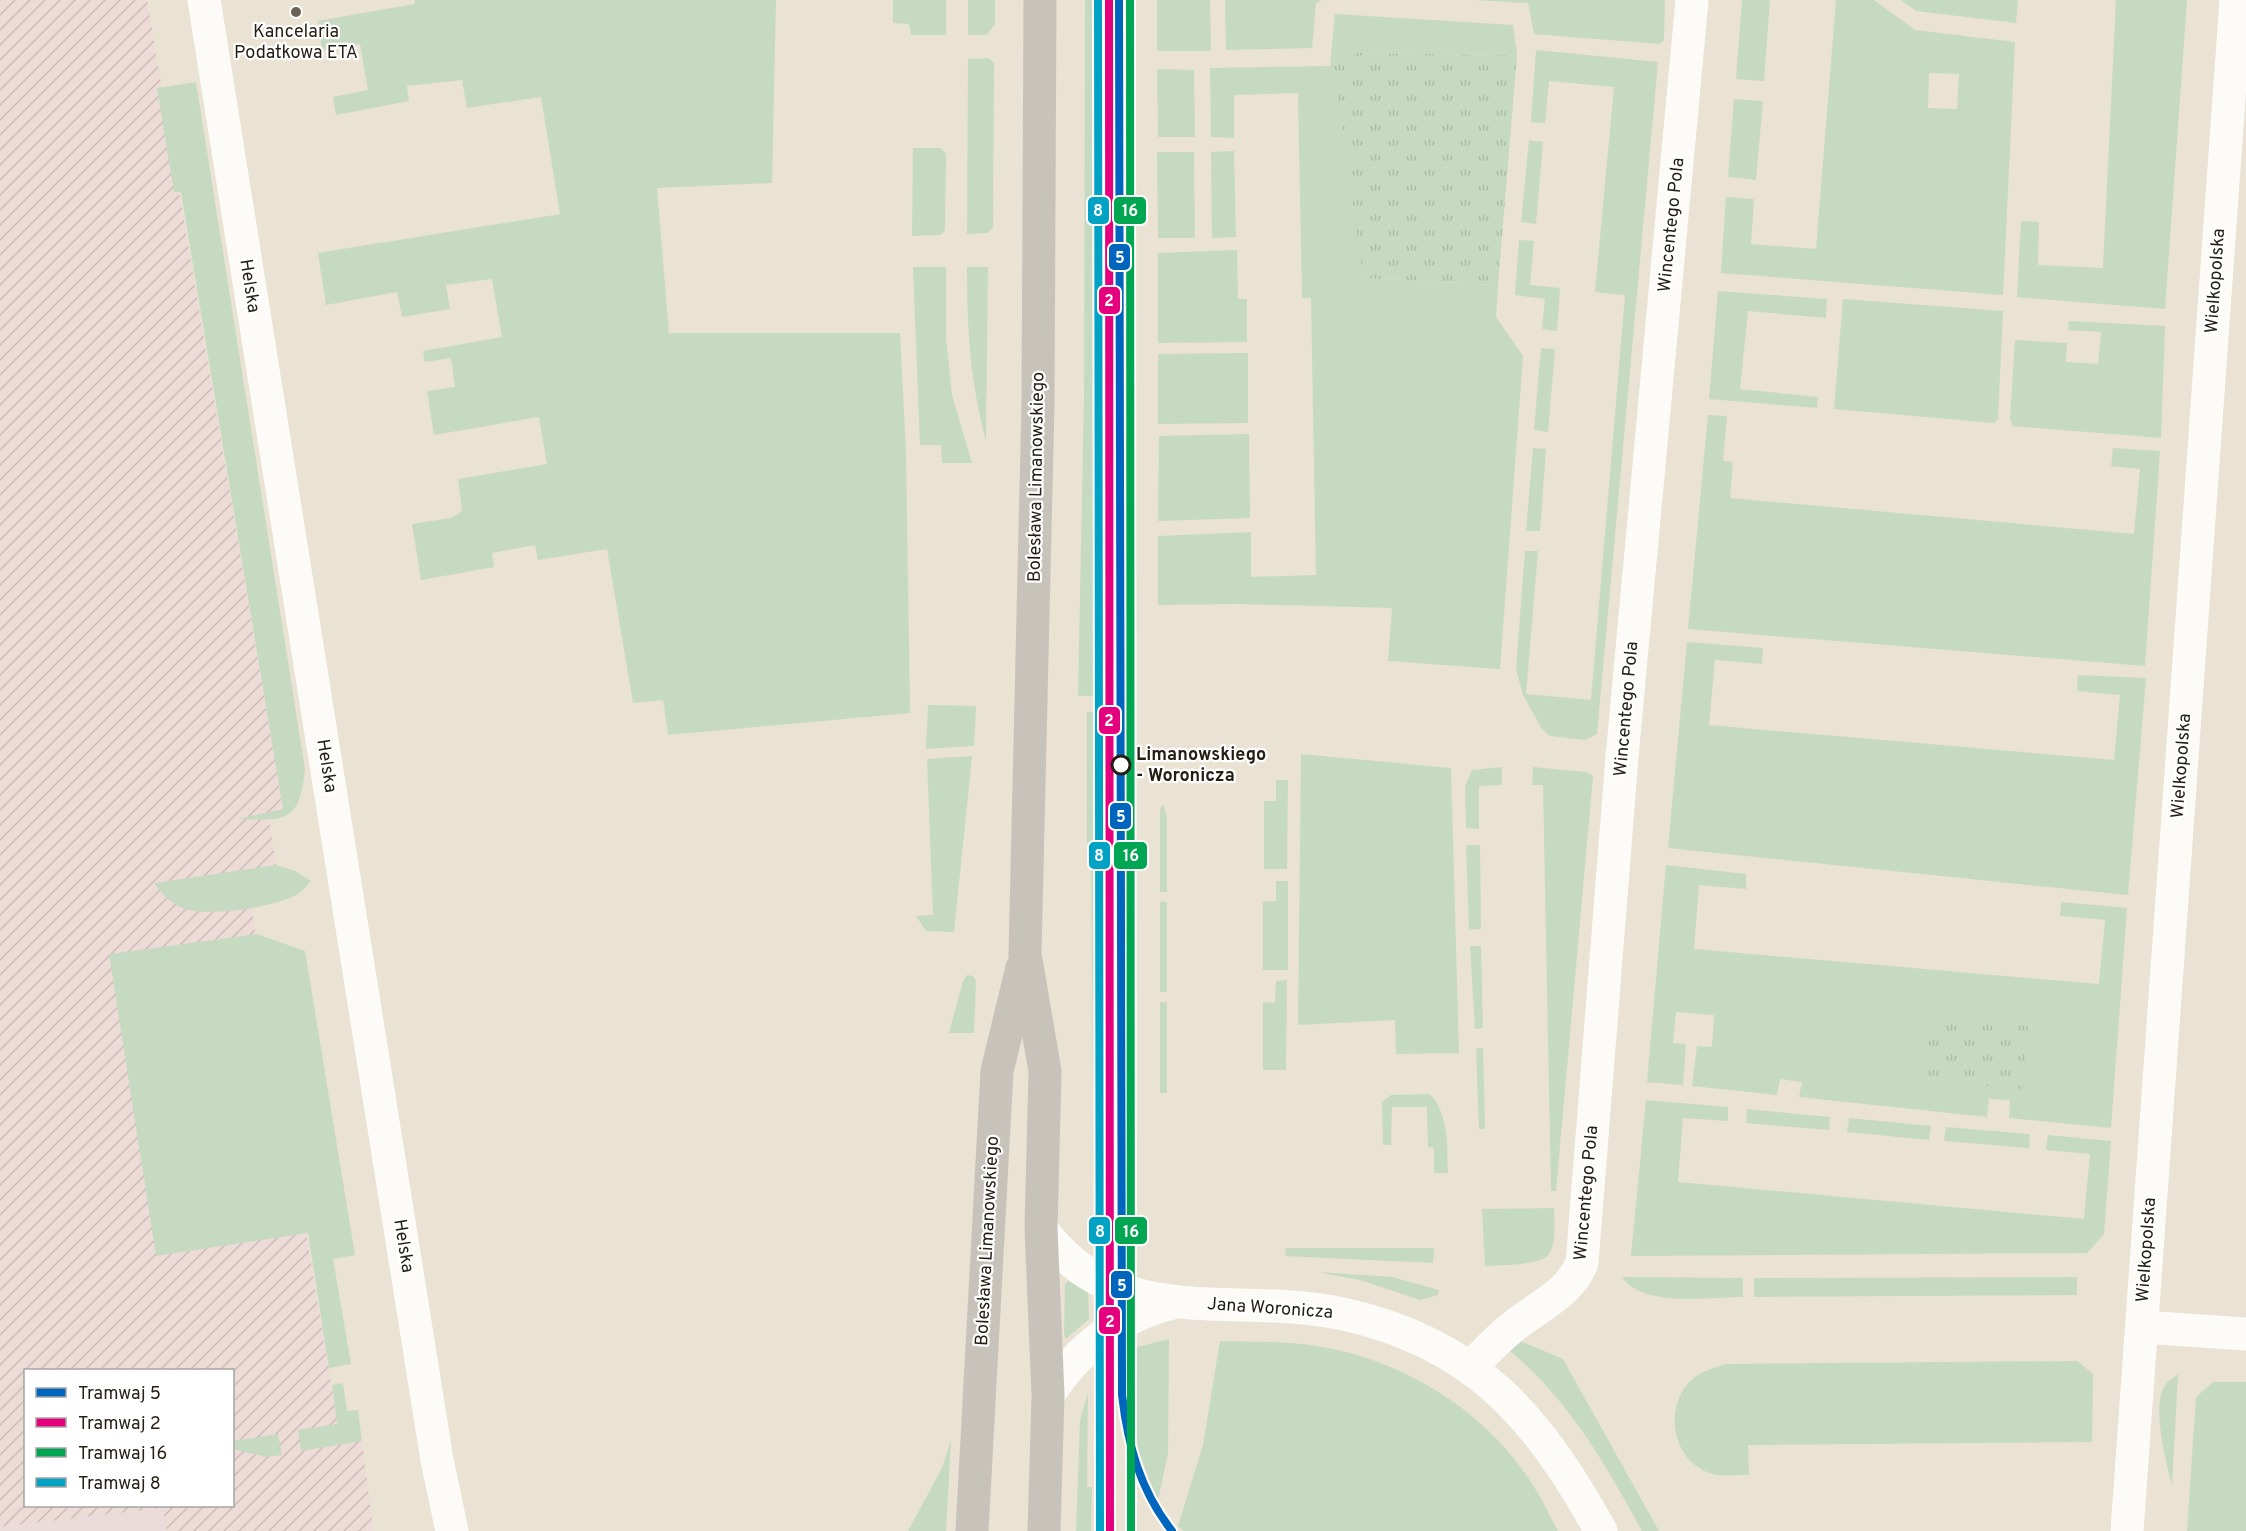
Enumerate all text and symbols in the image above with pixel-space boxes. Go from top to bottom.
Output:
marker: Kancelaria Podatkowa ETA [289,5,303,19]
place label: Kancelaria Podatkowa ETA [234,21,358,65]
street label: Wincentego Pola [1653,156,1691,294]
line badge: 8 [1087,196,1110,225]
line badge: 16 [1113,196,1147,225]
text: 8 [1093,202,1103,222]
text: 16 [1122,202,1138,222]
street label: Wielkopolska [2201,228,2231,334]
line badge: 5 [1108,243,1131,271]
text: 5 [1115,249,1125,269]
street label: Helska [233,258,265,314]
line badge: 2 [1098,286,1121,315]
text: 2 [1104,292,1114,312]
street label: Bolesława Limanowskiego [1024,372,1050,582]
street label: Wincentego Pola [1610,640,1644,778]
line badge: 2 [1098,706,1121,735]
text: 2 [1104,712,1114,732]
street label: Wielkopolska [2167,713,2197,819]
street label: Helska [310,738,342,794]
place label: Limanowskiego - Woronicza [1136,744,1266,788]
marker: Limanowskiego - Woronicza [1111,755,1131,775]
line badge: 5 [1109,802,1132,830]
text: 5 [1116,808,1126,828]
line badge: 8 [1088,841,1111,870]
line badge: 16 [1113,841,1148,870]
text: 8 [1094,847,1104,867]
text: 16 [1123,847,1139,867]
street label: Wincentego Pola [1570,1124,1604,1262]
street label: Bolesława Limanowskiego [971,1135,1005,1347]
street label: Wielkopolska [2132,1197,2162,1303]
line badge: 8 [1088,1216,1111,1245]
line badge: 16 [1114,1216,1148,1245]
street label: Helska [387,1218,419,1274]
text: 8 [1095,1223,1105,1243]
text: 16 [1123,1223,1139,1243]
line badge: 5 [1110,1270,1133,1299]
text: 5 [1117,1277,1127,1297]
street label: Jana Woronicza [1206,1293,1334,1325]
line badge: 2 [1098,1306,1121,1335]
text: 2 [1105,1313,1115,1333]
legend [24,1369,234,1507]
text: Tramwaj 5 [78,1383,161,1406]
text: Tramwaj 2 [78,1413,161,1436]
text: Tramwaj 16 [78,1443,167,1466]
text: Tramwaj 8 [78,1473,161,1496]

